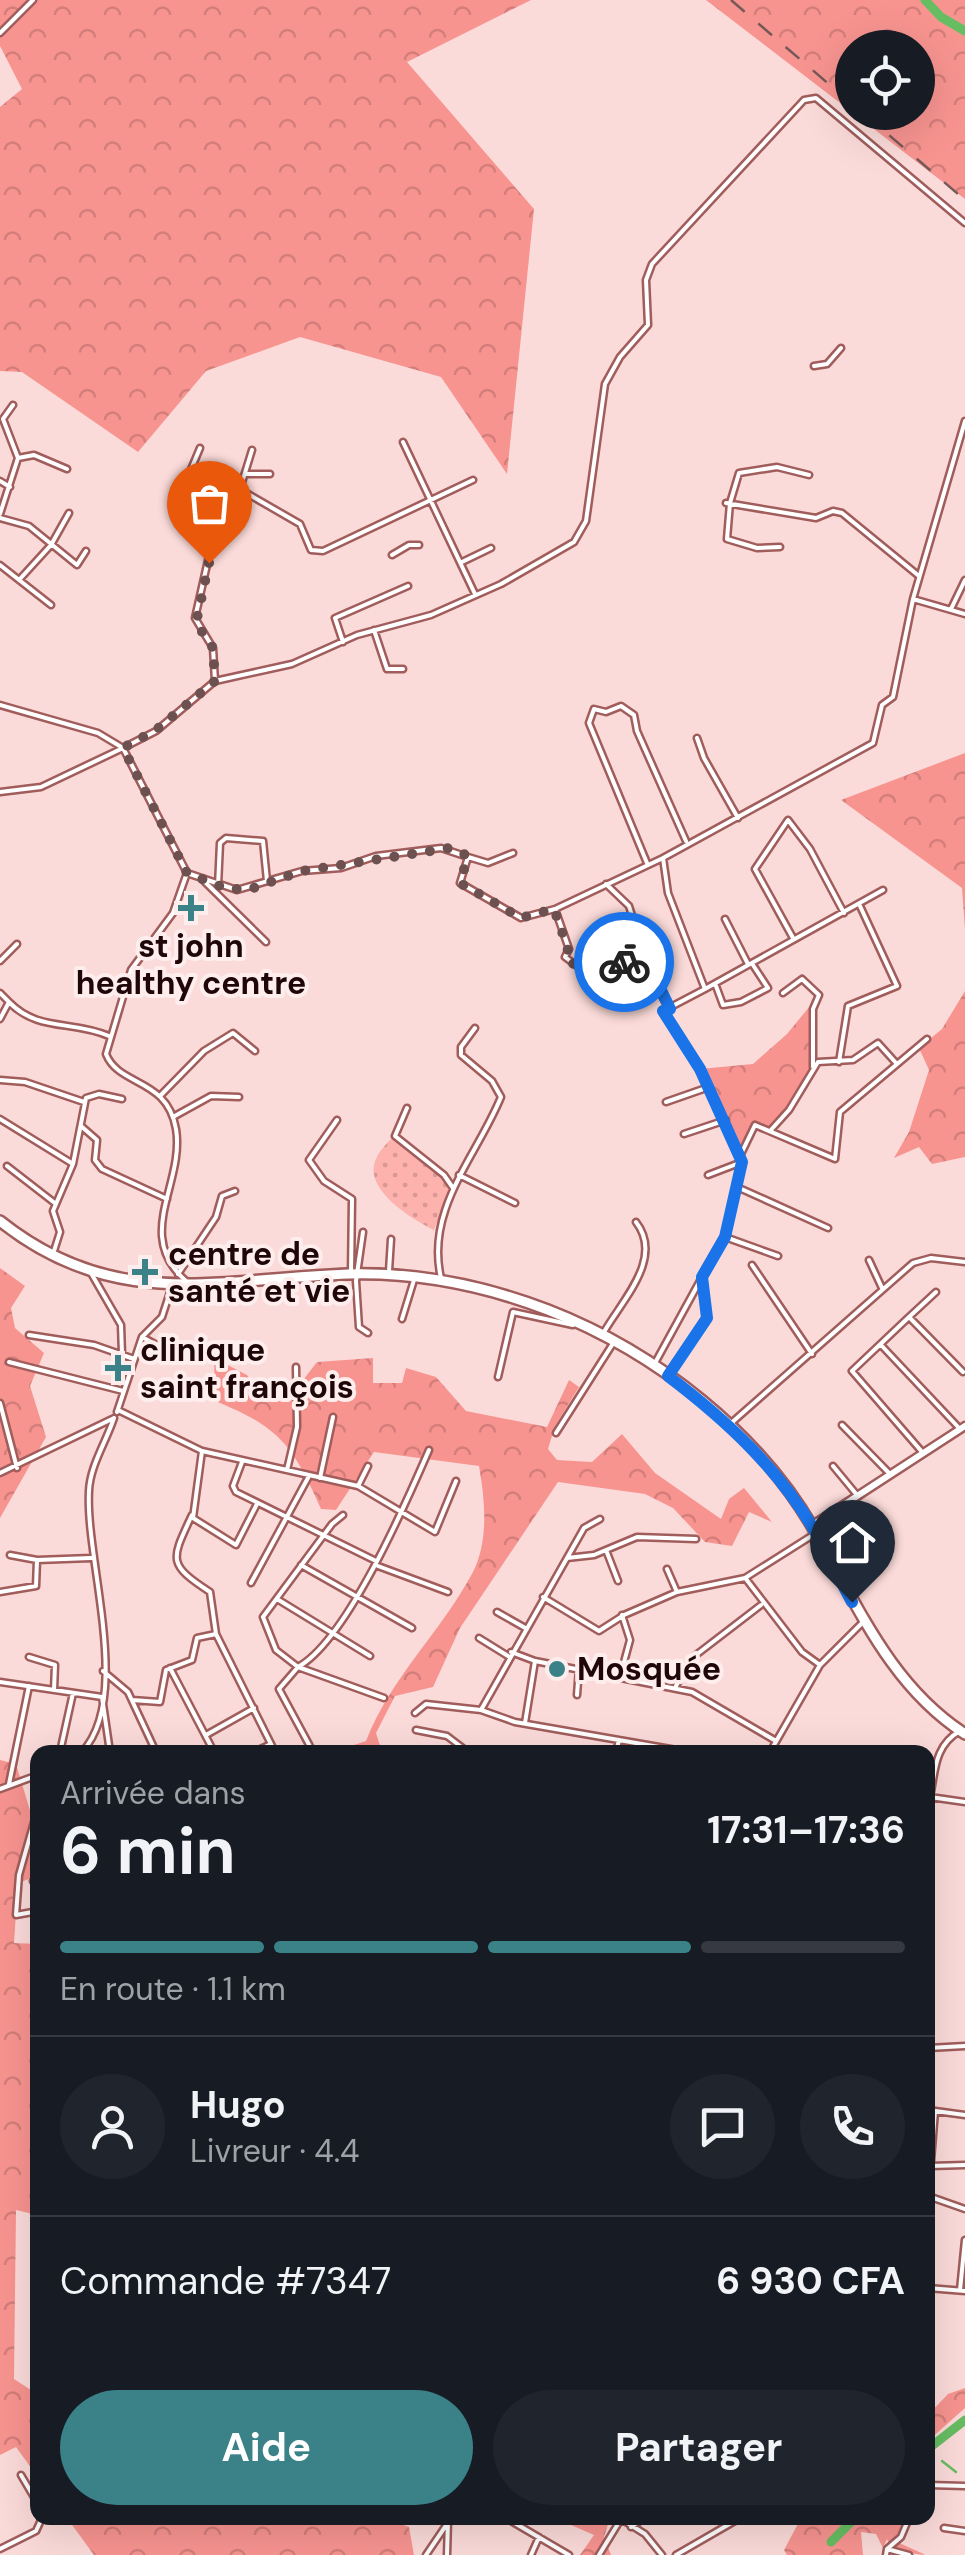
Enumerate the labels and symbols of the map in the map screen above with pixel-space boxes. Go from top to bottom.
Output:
pin [167,461,252,564]
marker: st john healthy centre [178,895,204,921]
courier [574,912,674,1012]
place label: st john healthy centre [76,925,306,1004]
place label: centre de santé et vie [168,1233,350,1312]
marker: centre de santé et vie [132,1259,158,1285]
place label: clinique saint françois [140,1329,354,1408]
marker: clinique saint françois [105,1355,131,1381]
pin [810,1500,895,1603]
place label: Mosquée [577,1648,721,1690]
marker: Mosquée [546,1658,568,1680]

